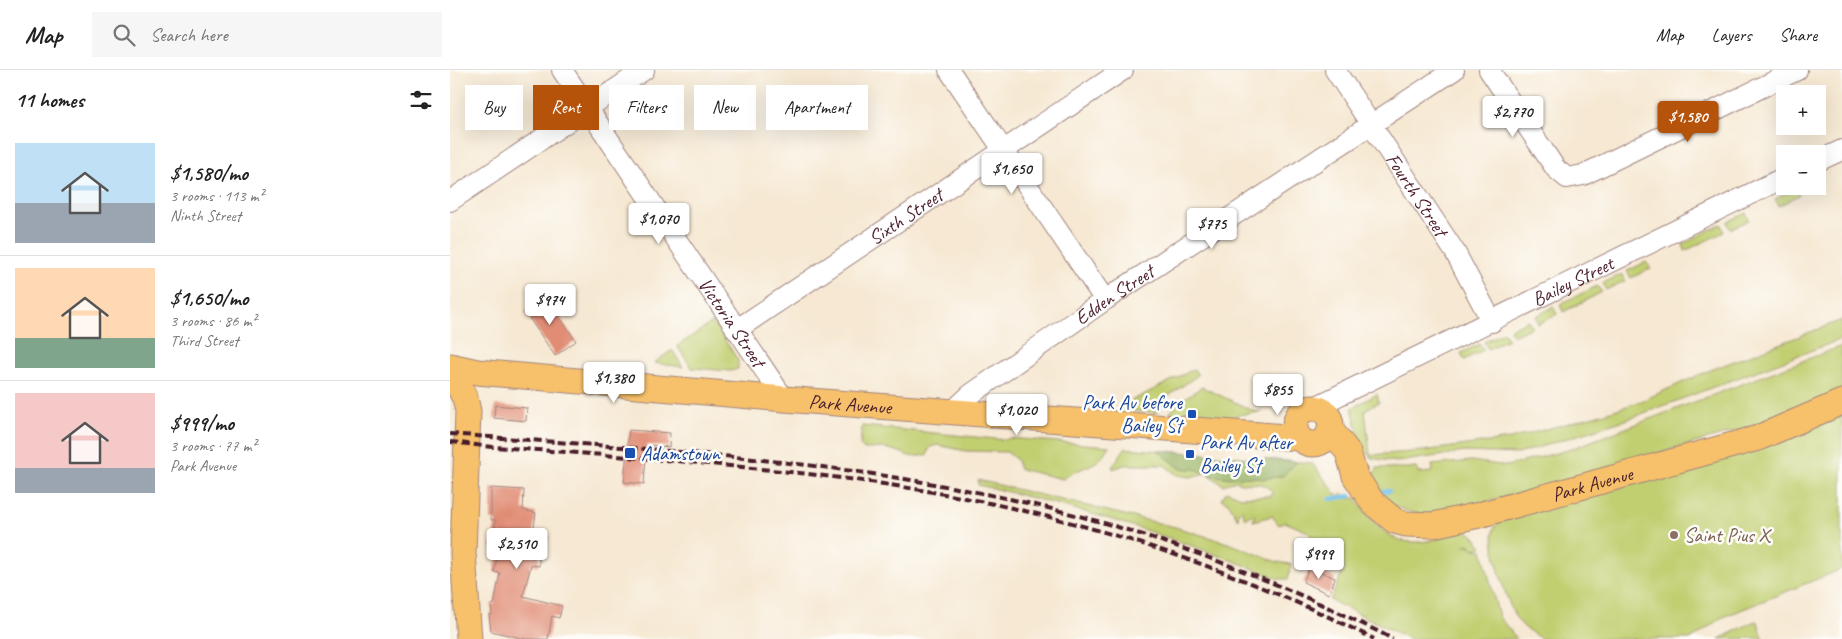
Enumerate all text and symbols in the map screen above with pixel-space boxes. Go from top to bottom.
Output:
search box [92,12,442,57]
text: Map [25,20,62,50]
icon: search [110,21,138,49]
text: Search here [150,23,228,47]
text: Map [1656,24,1684,46]
text: Layers [1712,24,1751,46]
text: Share [1779,24,1817,46]
chip: Buy [465,85,523,130]
chip: Rent [533,85,599,130]
chip: Filters [609,85,684,130]
chip: New [694,85,756,130]
chip: Apartment [766,85,868,130]
map controls [1776,85,1826,195]
button: + [1776,85,1826,135]
icon: filters [407,86,435,114]
text: 11 homes [15,87,84,113]
pin: $2,770 [1472,96,1554,138]
pin: $1,580 [1647,100,1729,143]
text: $2,770 [1493,102,1533,122]
text: $1,580 [1669,107,1707,127]
button: − [1776,145,1826,195]
street label: Fourth Street [1381,148,1455,244]
pin: $1,650 [971,152,1053,195]
text: $1,650 [992,159,1032,179]
text: $1,580/mo [170,160,248,186]
icon: home [55,163,115,223]
street label: Sixth Street [863,180,950,250]
text: 3 rooms · 113 m² [170,186,264,206]
pin: $1,070 [618,202,700,245]
text: Ninth Street [170,206,241,226]
pin: $775 [1182,208,1242,250]
text: $1,070 [639,209,679,229]
text: $775 [1198,214,1226,234]
street label: Bailey Street [1528,249,1620,311]
street label: Edden Street [1070,257,1161,330]
street label: Victoria Street [693,273,773,374]
pin: $974 [520,284,580,326]
text: $1,650/mo [170,285,248,311]
icon: home [55,288,115,348]
text: $974 [536,290,564,310]
text: 3 rooms · 86 m² [170,311,256,331]
text: Third Street [170,331,239,351]
pin: $1,380 [573,362,655,404]
text: $1,380 [594,368,634,388]
pin: $855 [1248,374,1308,416]
text: $855 [1264,380,1292,400]
street label: Park Avenue [808,388,894,420]
place label: Park Av before Bailey St [1082,390,1185,438]
pin: $1,020 [976,394,1058,436]
text: $1,020 [997,400,1037,420]
marker: Park Av before Bailey St [1186,408,1198,420]
text: $999/mo [170,410,234,436]
icon: home [55,413,115,473]
place label: Park Av after Bailey St [1200,430,1294,478]
text: 3 rooms · 77 m² [170,436,256,456]
place label: Adamstown [641,441,721,466]
marker: Adamstown [623,446,637,460]
marker: Park Av after Bailey St [1184,448,1196,460]
text: Park Avenue [170,456,236,476]
street label: Park Avenue [1549,460,1637,507]
place label: Saint Pius X [1684,523,1773,548]
pin: $2,510 [476,528,558,570]
marker: Saint Pius X [1668,529,1680,541]
text: $2,510 [498,534,536,554]
pin: $999 [1289,538,1349,580]
text: $999 [1305,544,1333,564]

